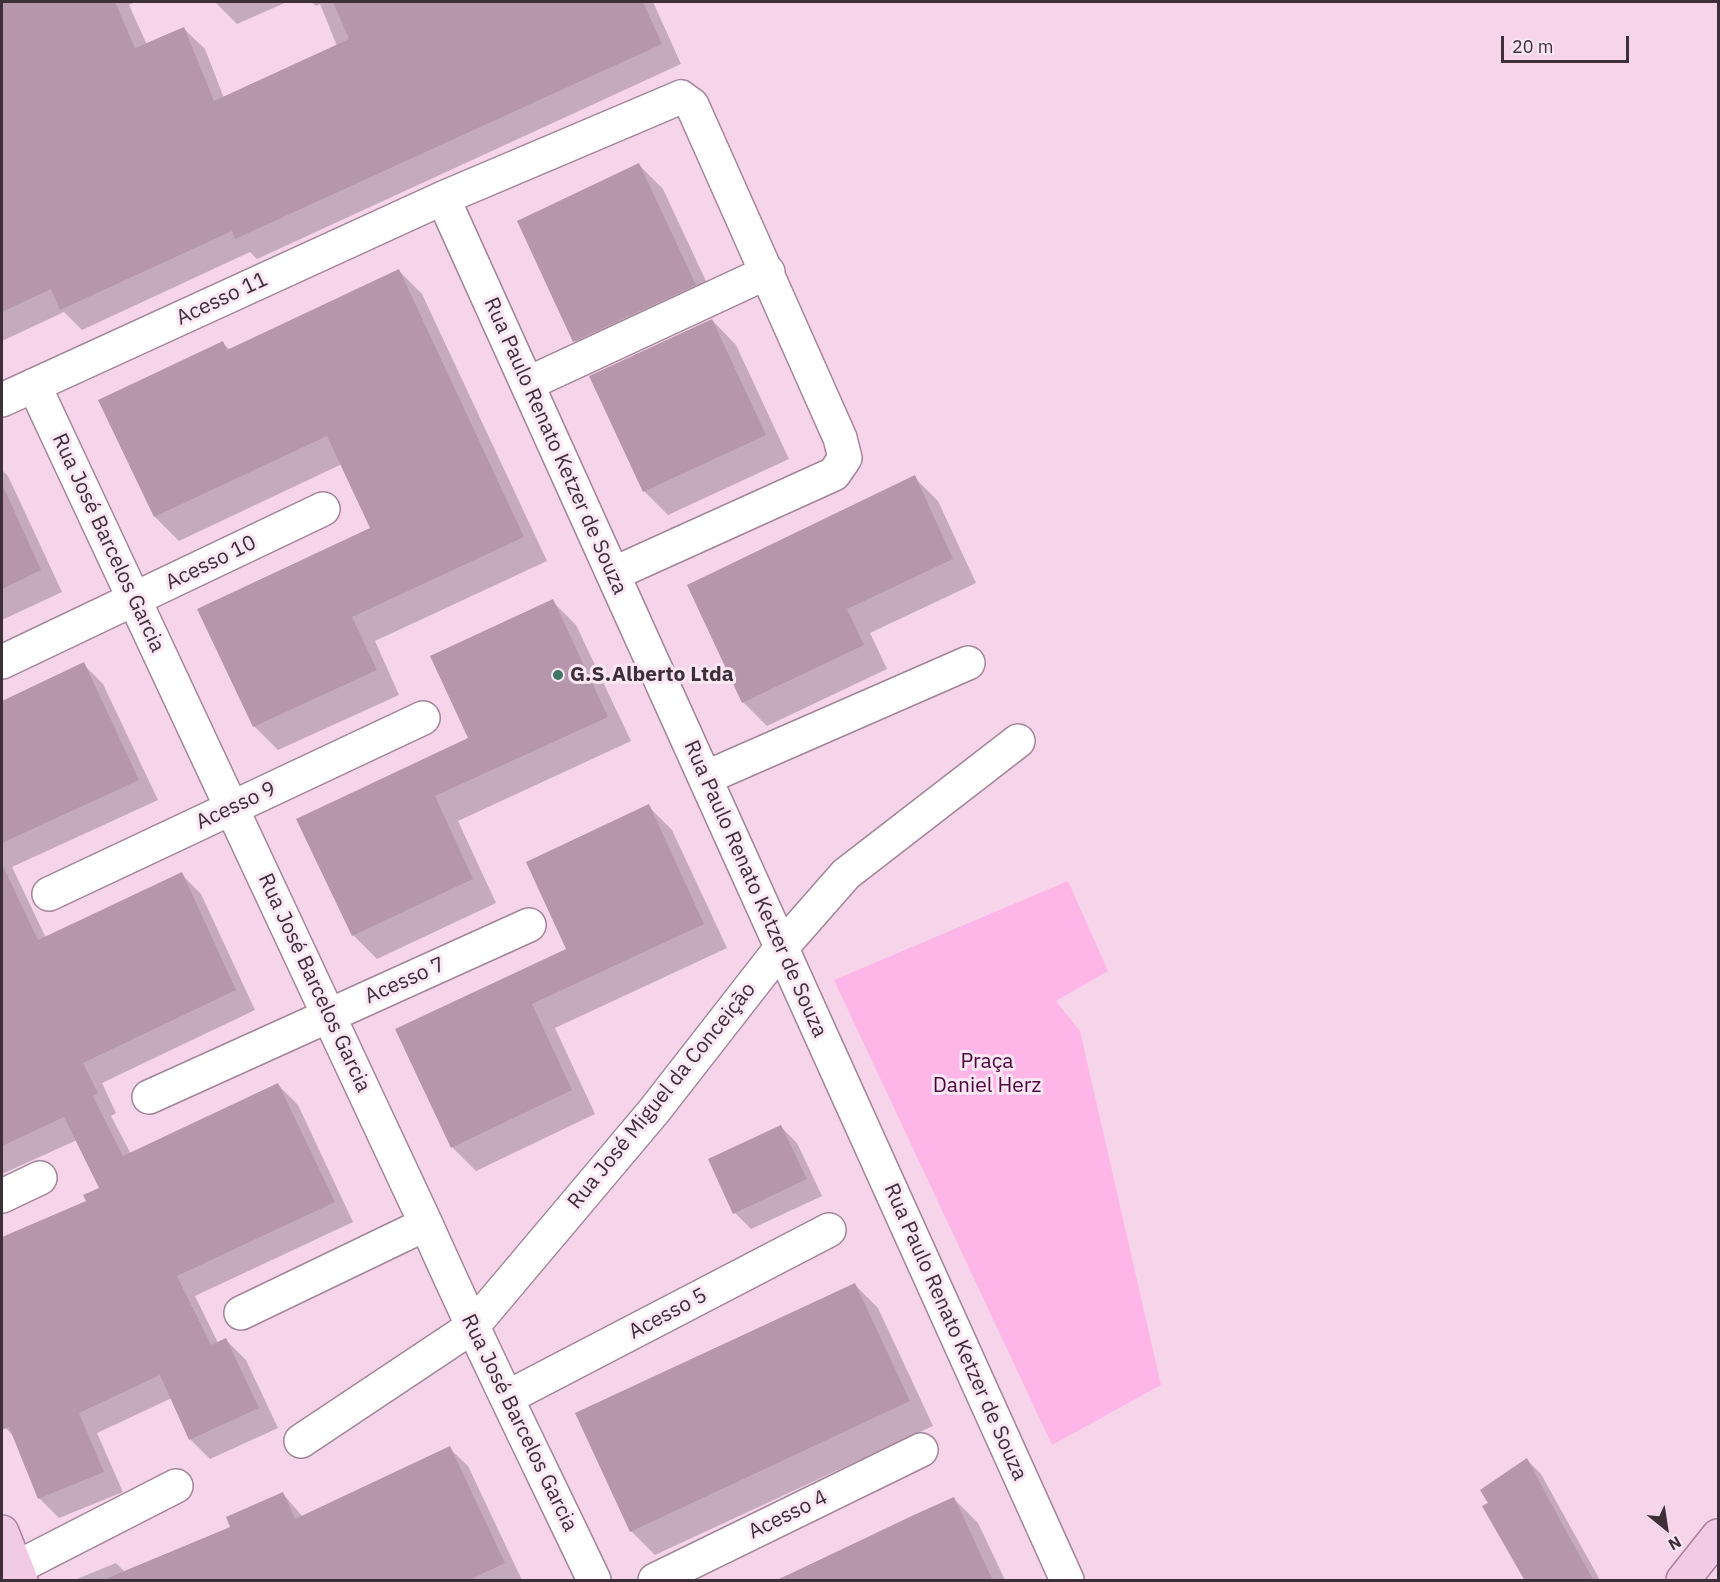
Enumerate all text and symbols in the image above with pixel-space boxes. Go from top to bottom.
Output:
scale bar [1504,24,1632,62]
text: 20 m [1512,35,1554,58]
street label: Acesso 11 [172,267,272,331]
street label: Rua Paulo Renato Ketzer de Souza [478,294,632,598]
street label: Rua José Barcelos Garcia [46,430,170,656]
street label: Acesso 10 [162,530,260,596]
place label: G.S.Alberto Ltda [570,662,734,688]
marker: G.S.Alberto Ltda [551,668,565,682]
street label: Rua Paulo Renato Ketzer de Souza [678,737,832,1041]
street label: Acesso 9 [192,777,280,835]
street label: Rua José Barcelos Garcia [252,870,376,1096]
street label: Acesso 7 [361,952,449,1010]
street label: Rua José Miguel da Conceição [563,978,761,1214]
park label: Praça Daniel Herz [933,1049,1041,1099]
street label: Rua Paulo Renato Ketzer de Souza [878,1180,1032,1484]
street label: Acesso 5 [625,1283,711,1345]
street label: Rua José Barcelos Garcia [455,1310,583,1536]
street label: Acesso 4 [744,1485,832,1545]
north arrow [1636,1498,1696,1558]
text: N [1665,1532,1685,1555]

